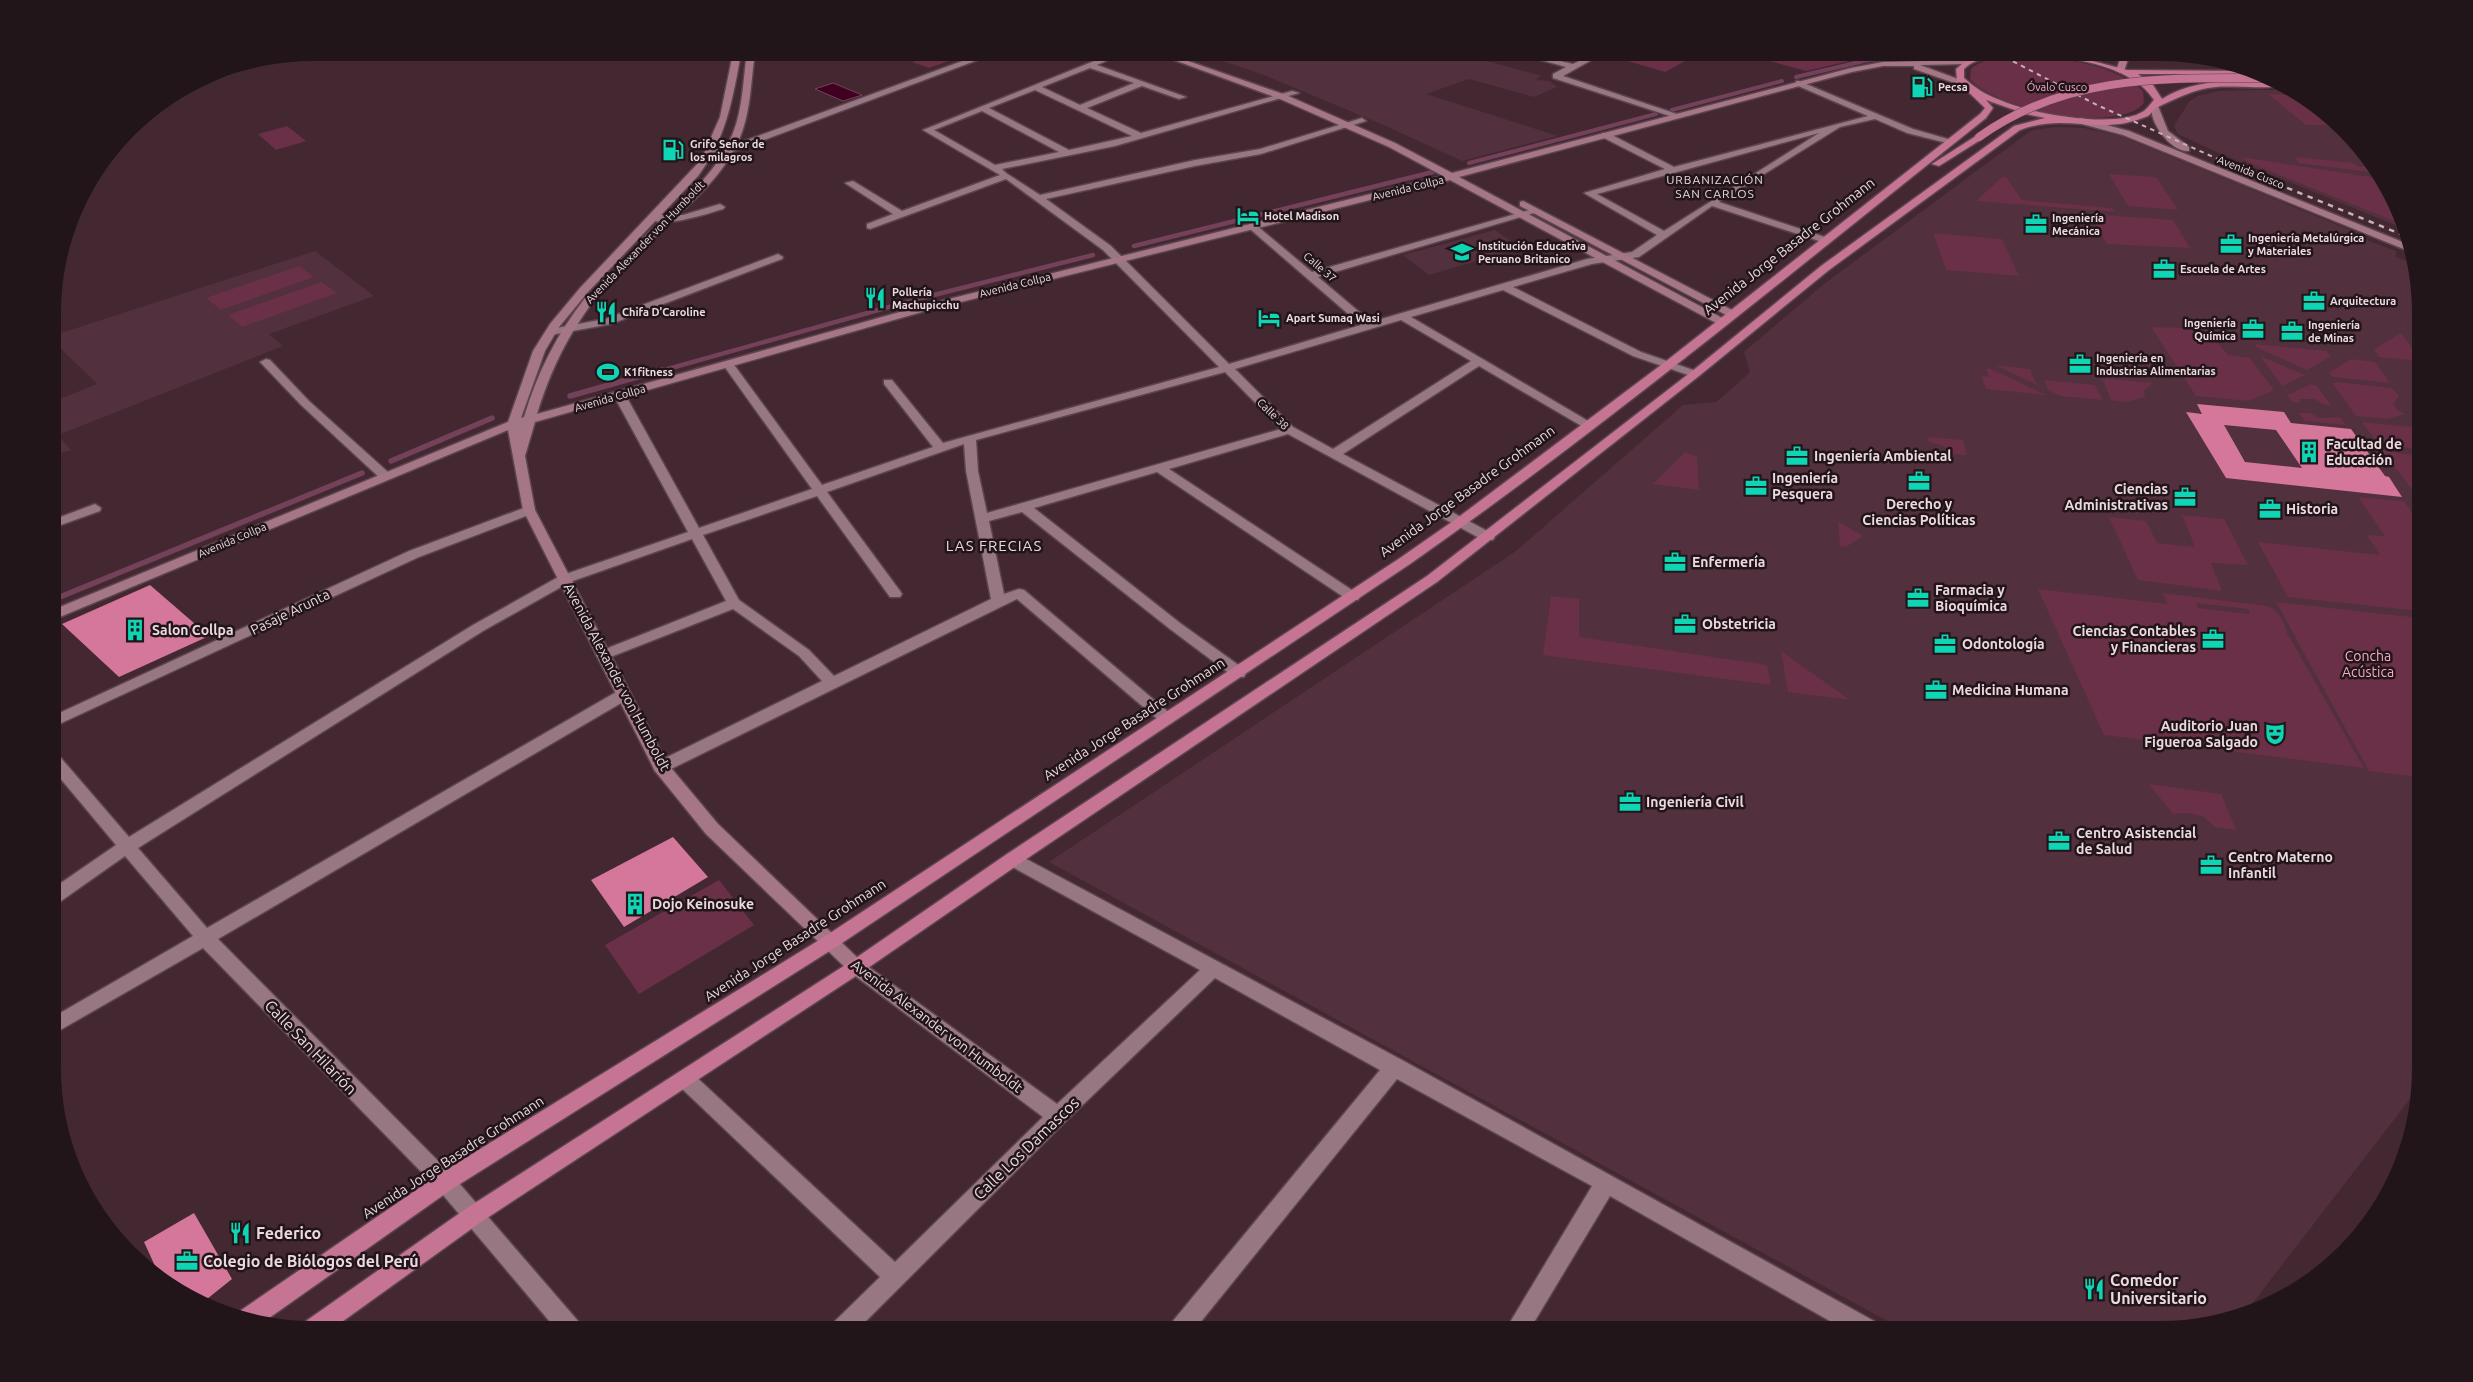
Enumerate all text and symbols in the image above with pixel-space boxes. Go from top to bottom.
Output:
fuel station icon: Pecsa [1909,74,1935,100]
park label: Óvalo Cusco [2027,80,2087,93]
place label: Pecsa [1938,81,1968,93]
fuel station icon: Grifo Señor de los milagros [660,137,686,163]
place label: Grifo Señor de los milagros [690,138,765,163]
street label: Avenida Cusco [2216,153,2286,191]
street label: Avenida Collpa [1371,173,1445,203]
district label: URBANIZACIÓN SAN CARLOS [1666,173,1764,200]
street label: Avenida Jorge Basadre Grohmann [1700,174,1878,318]
street label: Avenida Alexander von Humboldt [583,178,707,306]
hotel icon: Hotel Madison [1235,203,1261,229]
place label: Hotel Madison [1264,210,1339,222]
office icon: Ingeniería Mecánica [2023,211,2049,237]
place label: Ingeniería Mecánica [2052,212,2104,237]
office icon: Ingeniería Metalúrgica y Materiales [2218,231,2244,257]
place label: Ingeniería Metalúrgica y Materiales [2248,232,2364,257]
school or university icon: Institución Educativa Peruano Britanico [1449,239,1475,265]
place label: Institución Educativa Peruano Britanico [1478,240,1586,265]
street label: Calle 37 [1301,250,1339,284]
office icon: Escuela de Artes [2151,256,2177,282]
place label: Escuela de Artes [2180,263,2266,275]
street label: Avenida Collpa [978,270,1052,300]
restaurant icon: Pollería Machupicchu [862,285,888,311]
place label: Pollería Machupicchu [892,286,959,311]
office icon: Arquitectura [2301,288,2327,314]
place label: Arquitectura [2330,295,2396,307]
restaurant icon: Chifa D'Caroline [593,299,619,325]
hotel icon: Apart Sumaq Wasi [1256,305,1282,331]
place label: Chifa D'Caroline [622,306,706,318]
place label: Apart Sumaq Wasi [1286,312,1380,324]
office icon: Ingeniería Química [2240,316,2266,342]
place label: Ingeniería Química [2184,317,2236,342]
office icon: Ingeniería de Minas [2279,318,2305,344]
place label: Ingeniería de Minas [2308,319,2360,344]
office icon: Ingeniería en Industrias Alimentarias [2067,351,2093,377]
place label: Ingeniería en Industrias Alimentarias [2096,352,2216,377]
sports icon: K1fitness [595,359,621,385]
place label: K1fitness [624,366,673,378]
street label: Avenida Collpa [573,382,647,414]
street label: Calle 38 [1255,396,1291,432]
street label: Avenida Jorge Basadre Grohmann [1376,422,1558,560]
place label: Facultad de Educación [2326,436,2402,468]
building icon: Facultad de Educación [2296,439,2322,465]
office icon: Ingeniería Ambiental [1784,443,1810,469]
place label: Ingeniería Ambiental [1814,448,1952,464]
office icon: Derecho y Ciencias Políticas [1906,468,1932,494]
place label: Ingeniería Pesquera [1772,470,1838,502]
office icon: Ingeniería Pesquera [1743,473,1769,499]
place label: Ciencias Administrativas [2065,481,2168,513]
office icon: Ciencias Administrativas [2172,484,2198,510]
place label: Derecho y Ciencias Políticas [1862,496,1976,528]
office icon: Historia [2257,496,2283,522]
place label: Historia [2286,501,2338,517]
street label: Avenida Collpa [196,520,268,560]
district label: LAS FRECIAS [946,537,1042,554]
office icon: Enfermería [1662,549,1688,575]
place label: Enfermería [1692,554,1765,570]
street label: Avenida Alexander von Humboldt [561,580,674,774]
place label: Farmacia y Bioquímica [1935,582,2007,614]
office icon: Farmacia y Bioquímica [1905,585,1931,611]
street label: Pasaje Arunta [248,586,332,638]
office icon: Obstetricia [1672,611,1698,637]
place label: Obstetricia [1702,616,1776,632]
building icon: Salon Collpa [122,617,148,643]
place label: Salon Collpa [152,622,234,638]
place label: Ciencias Contables y Financieras [2072,623,2196,655]
office icon: Ciencias Contables y Financieras [2200,626,2226,652]
office icon: Odontología [1932,631,1958,657]
place label: Odontología [1962,636,2045,652]
park label: Concha Acústica [2342,648,2394,680]
street label: Avenida Jorge Basadre Grohmann [1040,654,1228,784]
office icon: Medicina Humana [1923,677,1949,703]
place label: Medicina Humana [1952,682,2068,698]
place label: Auditorio Juan Figueroa Salgado [2144,718,2258,750]
theatre icon: Auditorio Juan Figueroa Salgado [2262,721,2288,747]
office icon: Ingeniería Civil [1617,789,1643,815]
place label: Ingeniería Civil [1646,794,1744,810]
place label: Centro Asistencial de Salud [2076,825,2196,857]
office icon: Centro Asistencial de Salud [2046,828,2072,854]
place label: Centro Materno Infantil [2228,849,2333,881]
office icon: Centro Materno Infantil [2198,852,2224,878]
street label: Avenida Jorge Basadre Grohmann [701,875,889,1005]
building icon: Dojo Keinosuke [622,891,648,917]
place label: Dojo Keinosuke [652,896,754,912]
street label: Avenida Alexander von Humboldt [848,956,1026,1096]
street label: Calle San Hilarión [261,996,361,1098]
street label: Avenida Jorge Basadre Grohmann [359,1092,547,1222]
street label: Calle Los Damascos [970,1093,1082,1203]
restaurant icon: Federico [227,1220,253,1246]
place label: Federico [256,1224,321,1242]
office icon: Colegio de Biólogos del Perú [174,1248,200,1274]
place label: Colegio de Biólogos del Perú [203,1252,419,1270]
place label: Comedor Universitario [2110,1271,2207,1307]
restaurant icon: Comedor Universitario [2081,1276,2107,1302]

